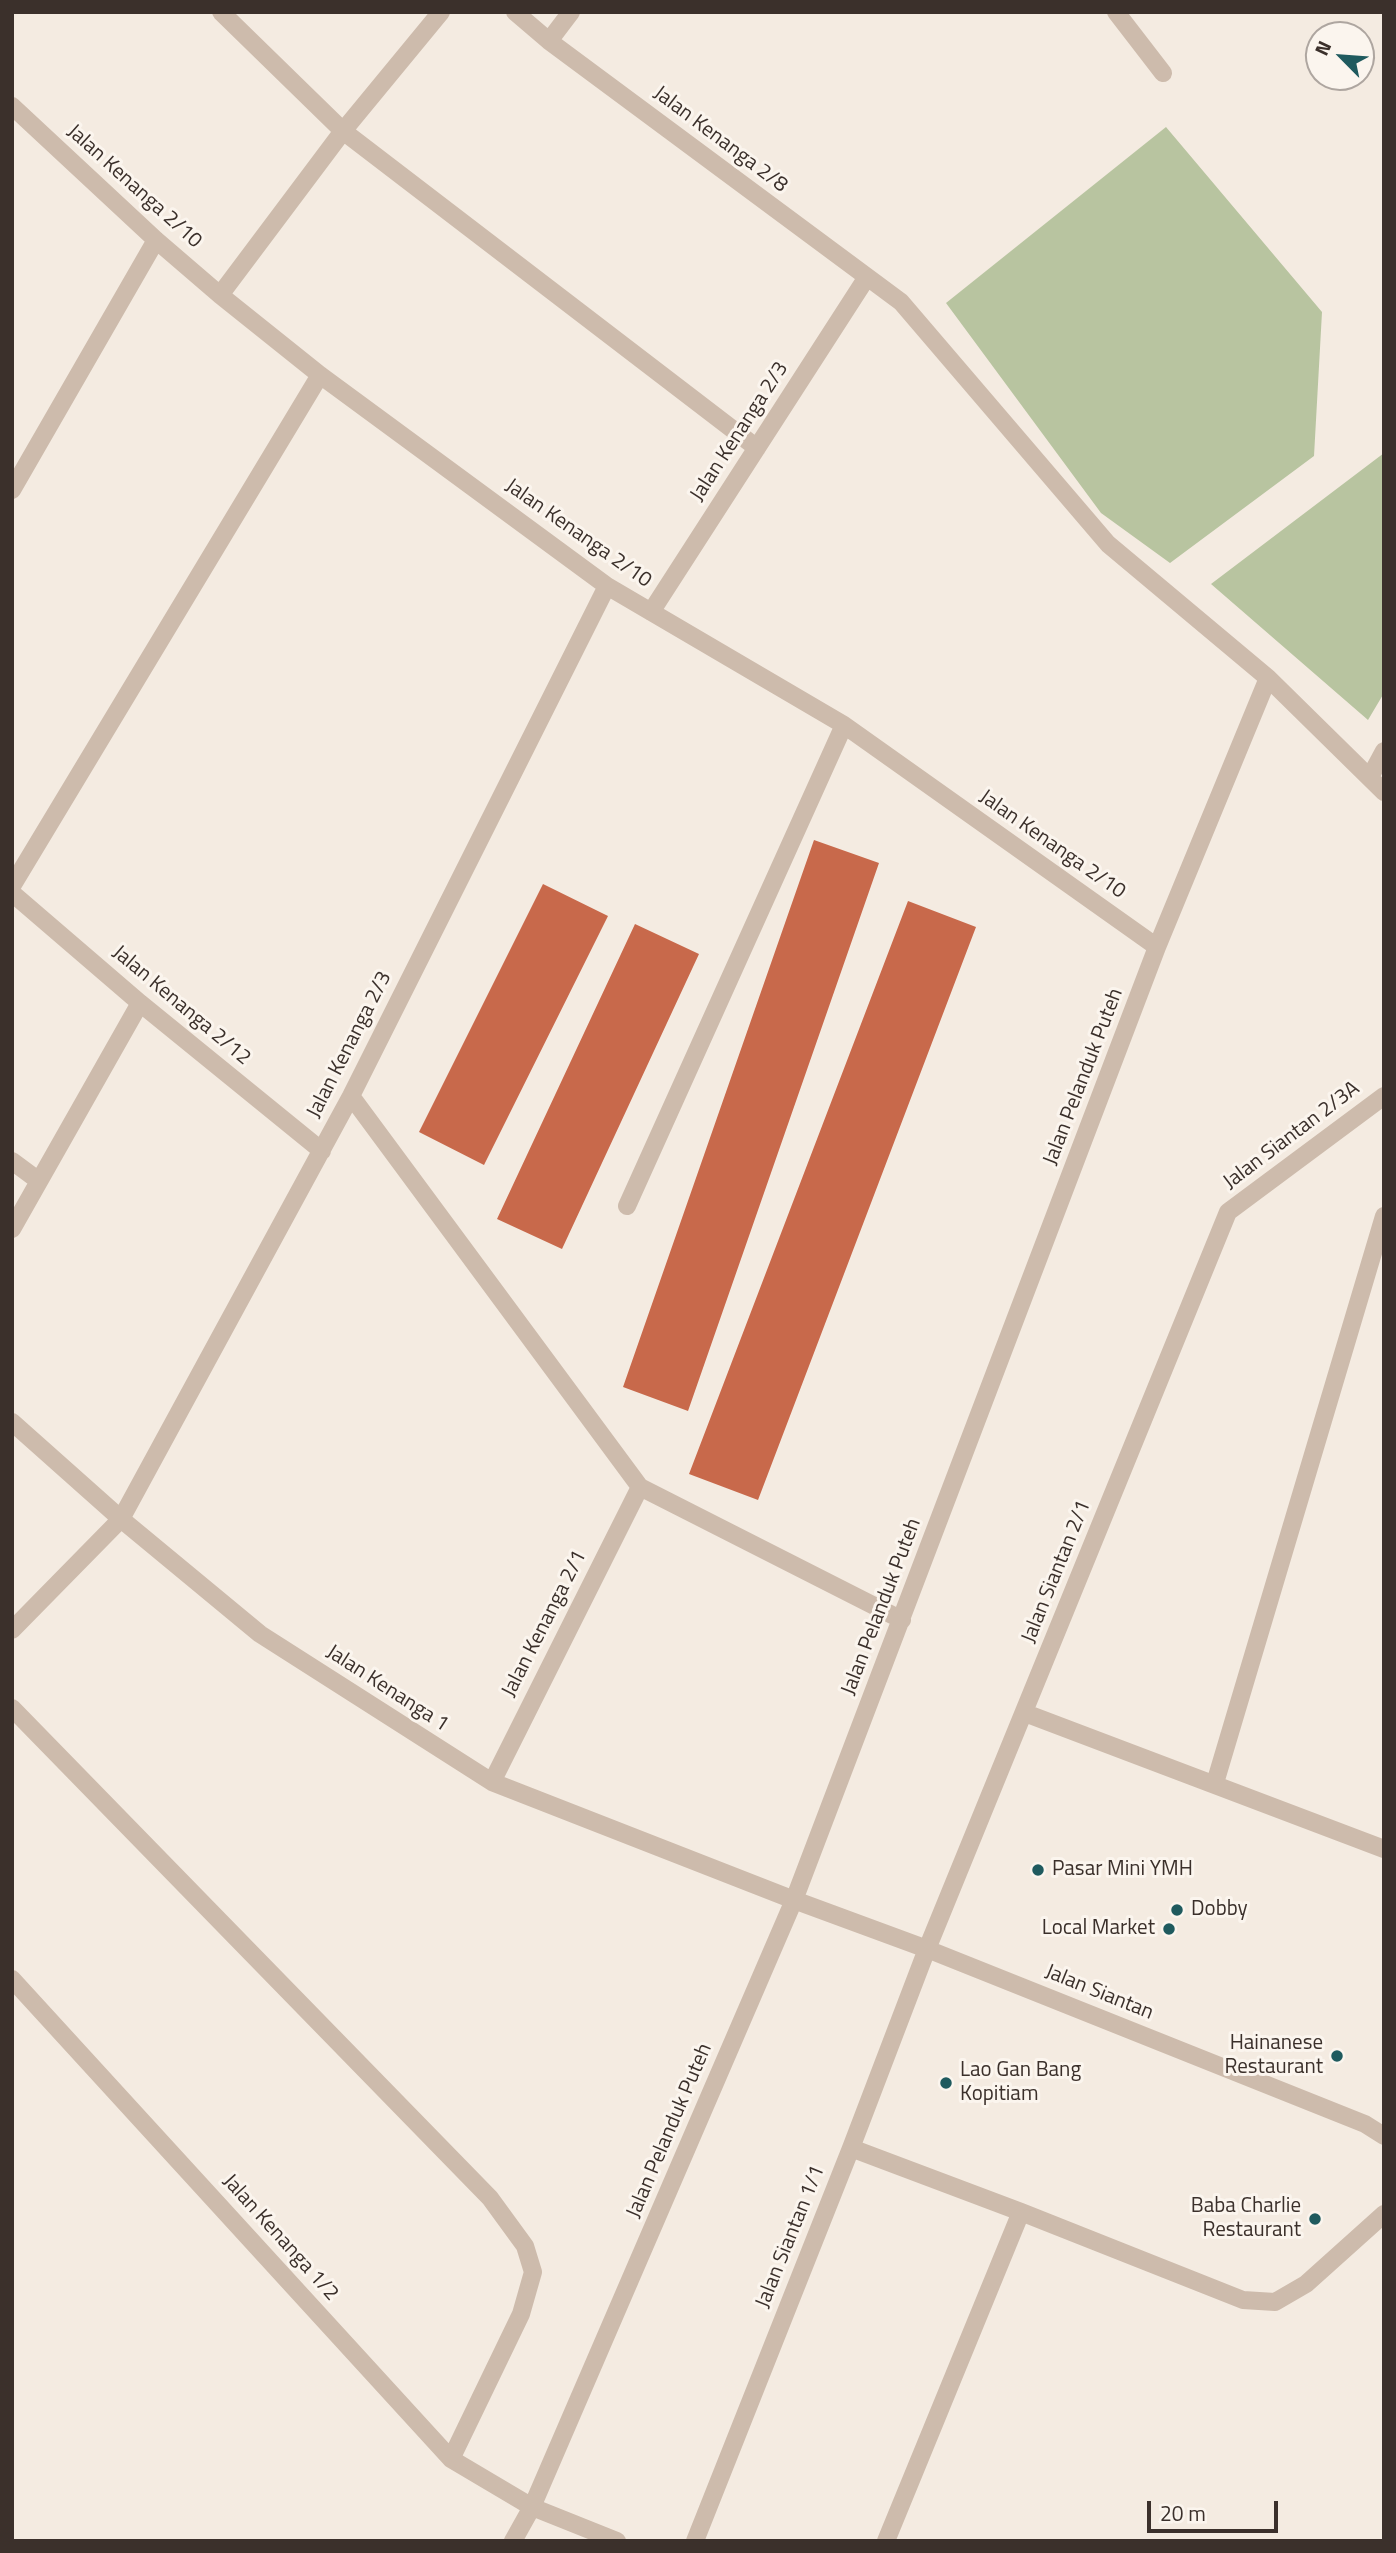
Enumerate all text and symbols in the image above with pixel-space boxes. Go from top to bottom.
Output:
north arrow [1305,21,1375,91]
text: N [1306,36,1338,60]
street label: Jalan Kenanga 2/8 [648,81,792,199]
street label: Jalan Kenanga 2/10 [61,120,207,254]
street label: Jalan Kenanga 2/3 [686,358,794,506]
street label: Jalan Kenanga 2/10 [500,474,656,594]
street label: Jalan Kenanga 2/10 [974,785,1130,905]
street label: Jalan Kenanga 2/12 [107,941,255,1071]
street label: Jalan Kenanga 2/3 [302,967,398,1123]
street label: Jalan Pelanduk Puteh [1039,985,1129,1169]
street label: Jalan Siantan 2/3A [1219,1077,1365,1195]
street label: Jalan Siantan 2/1 [1017,1497,1097,1647]
street label: Jalan Pelanduk Puteh [837,1515,927,1699]
street label: Jalan Kenanga 2/1 [497,1546,593,1702]
street label: Jalan Kenanga 1 [321,1640,453,1738]
place label: Pasar Mini YMH [1052,1857,1193,1883]
marker: Pasar Mini YMH [1030,1862,1046,1878]
place label: Dobby [1191,1897,1248,1923]
marker: Dobby [1169,1902,1185,1918]
place label: Local Market [1042,1916,1155,1942]
marker: Local Market [1161,1921,1177,1937]
street label: Jalan Siantan [1041,1960,1157,2026]
place label: Hainanese Restaurant [1224,2031,1323,2081]
street label: Jalan Pelanduk Puteh [622,2040,718,2222]
marker: Hainanese Restaurant [1329,2048,1345,2064]
place label: Lao Gan Bang Kopitiam [960,2058,1081,2108]
marker: Lao Gan Bang Kopitiam [938,2075,954,2091]
street label: Jalan Siantan 1/1 [751,2162,831,2312]
street label: Jalan Kenanga 1/2 [217,2170,343,2306]
place label: Baba Charlie Restaurant [1191,2194,1301,2244]
marker: Baba Charlie Restaurant [1307,2211,1323,2227]
scale bar [1151,2486,1282,2530]
text: 20 m [1160,2497,1206,2529]

